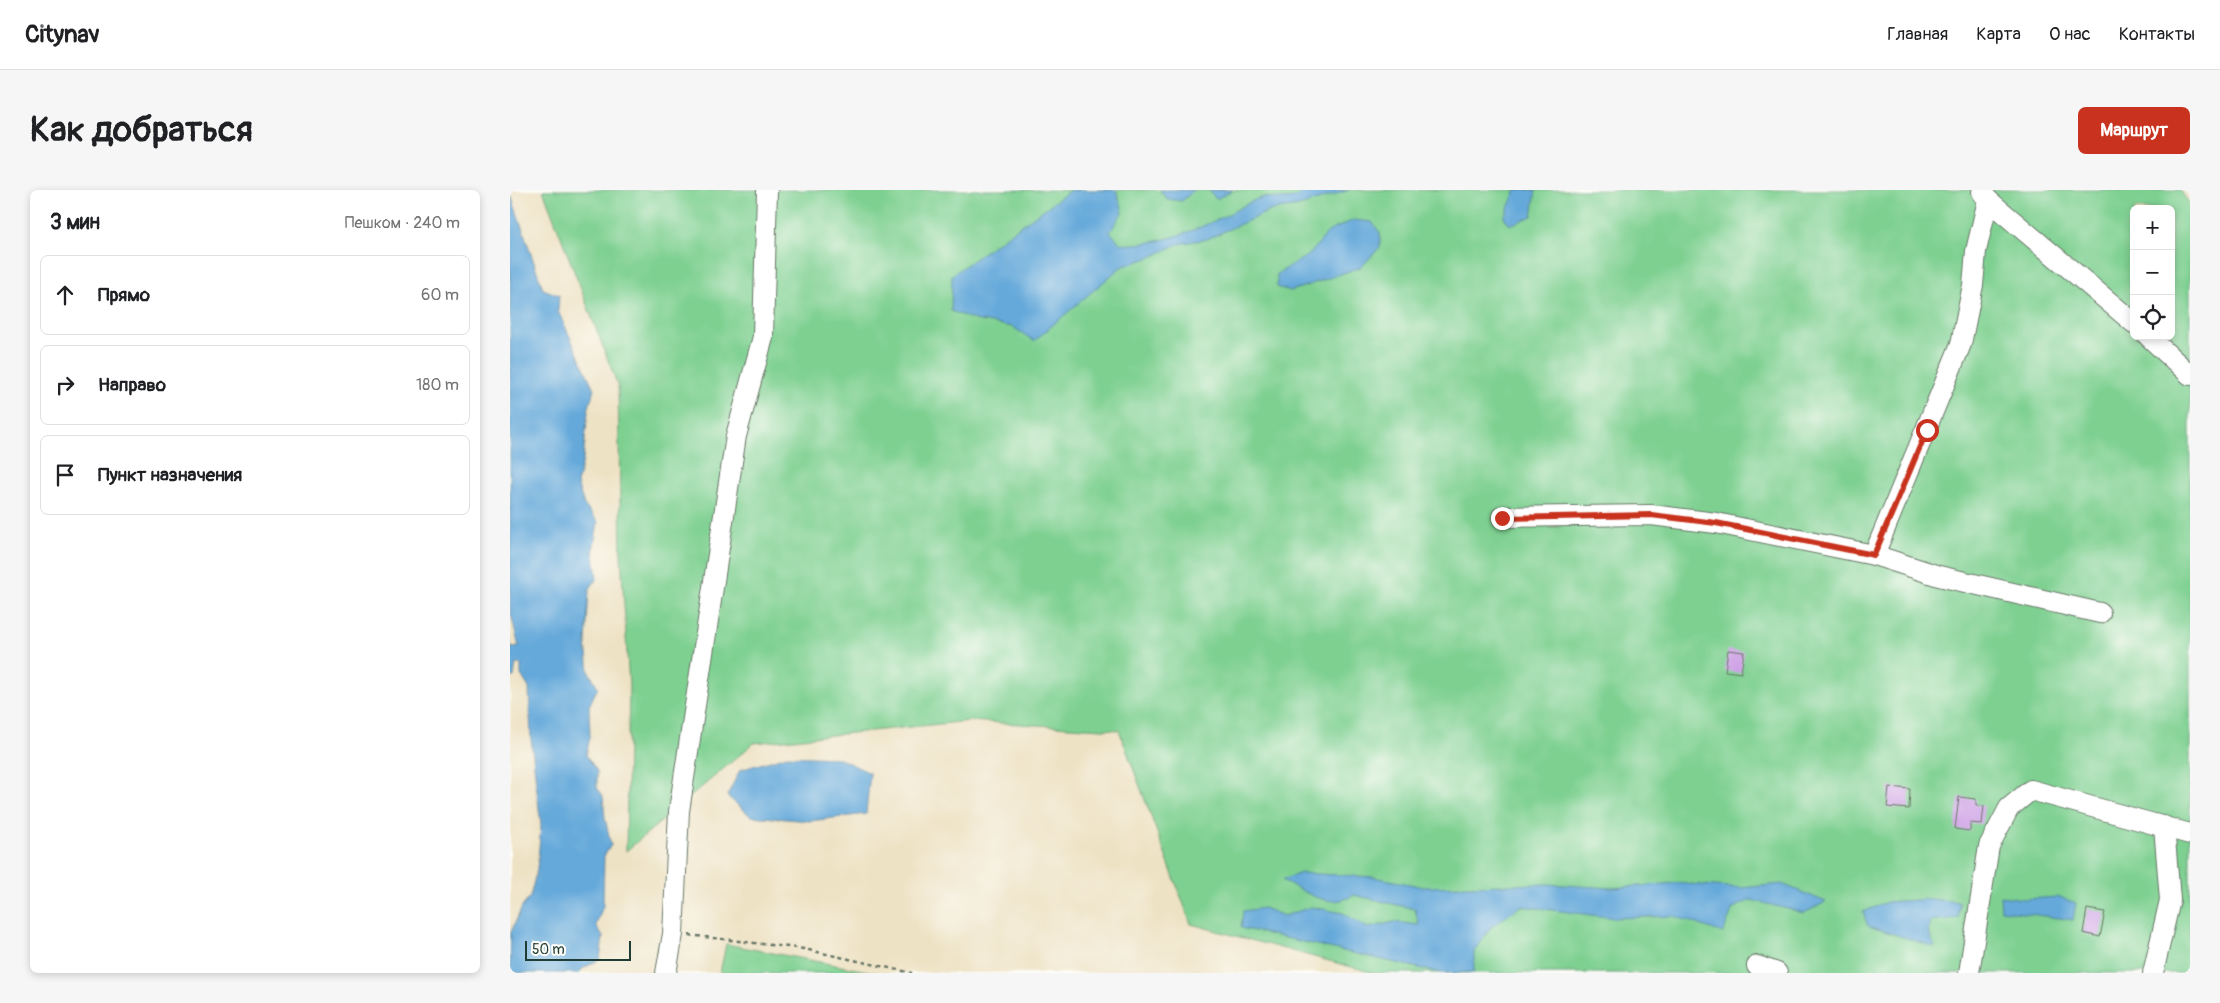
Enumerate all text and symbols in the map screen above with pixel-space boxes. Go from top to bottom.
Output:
text: Citynav [25,20,100,49]
text: Главная [1887,23,1948,46]
text: Карта [1976,23,2021,46]
text: О нас [2049,23,2091,46]
text: Контакты [2119,23,2195,46]
button: Маршрут [2078,107,2190,154]
text: Как добраться [30,108,253,152]
map controls [2130,205,2175,340]
button: + [2130,205,2175,250]
text: 3 мин [50,209,100,236]
text: Пешком · 240 m [345,213,460,233]
button: − [2130,250,2175,295]
icon: ahead [51,281,79,309]
text: Прямо [98,283,150,307]
text: 60 m [421,285,459,305]
button: locate [2130,295,2175,340]
icon: right [51,371,79,399]
text: Направо [98,373,166,397]
text: 180 m [416,375,459,395]
route start [1916,419,1939,442]
icon: arrive [51,461,79,489]
text: Пункт назначения [98,463,242,487]
route end [1491,507,1514,530]
scale bar [525,938,631,961]
text: 50 m [532,941,565,958]

